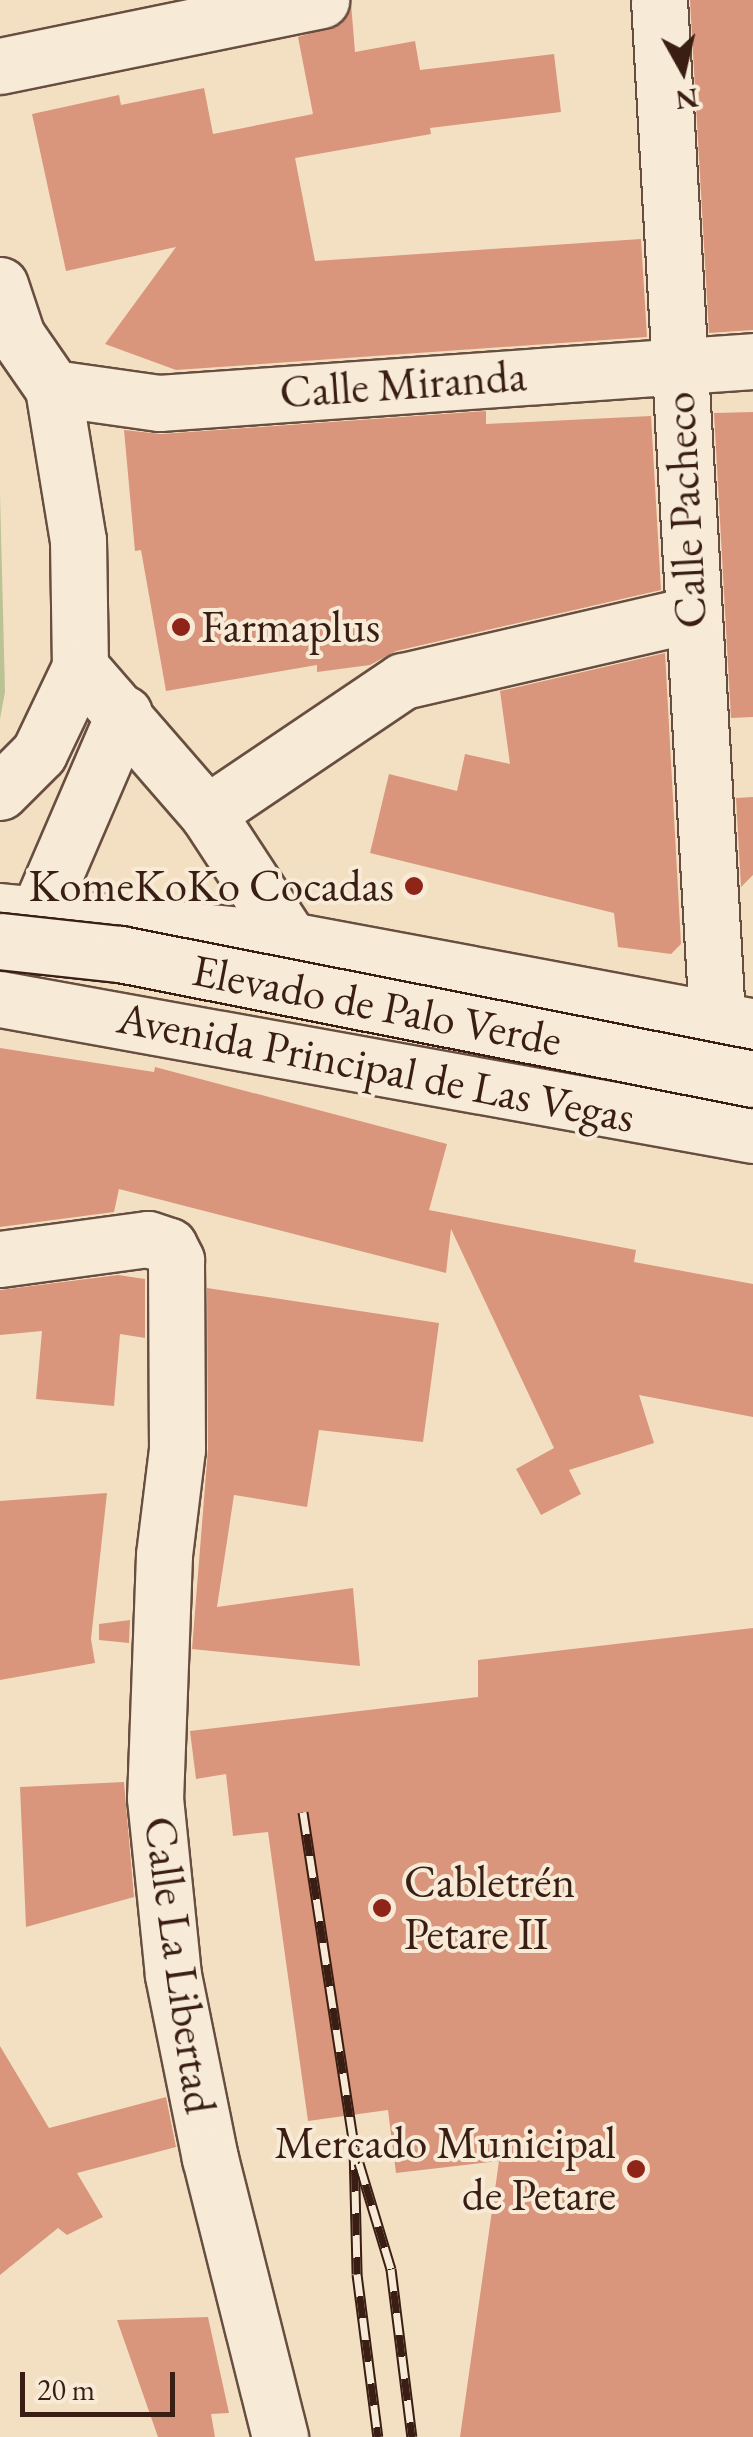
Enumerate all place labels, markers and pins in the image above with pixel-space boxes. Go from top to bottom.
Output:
place label: Farmaplus [201,600,380,654]
marker: Farmaplus [170,616,192,638]
place label: KomeKoKo Cocadas [29,859,394,913]
marker: KomeKoKo Cocadas [403,875,425,897]
place label: Cabletrén Petare II [404,1855,575,1961]
marker: Cabletrén Petare II [369,1895,395,1921]
place label: Mercado Municipal de Petare [275,2116,616,2222]
marker: Mercado Municipal de Petare [625,2158,647,2180]

